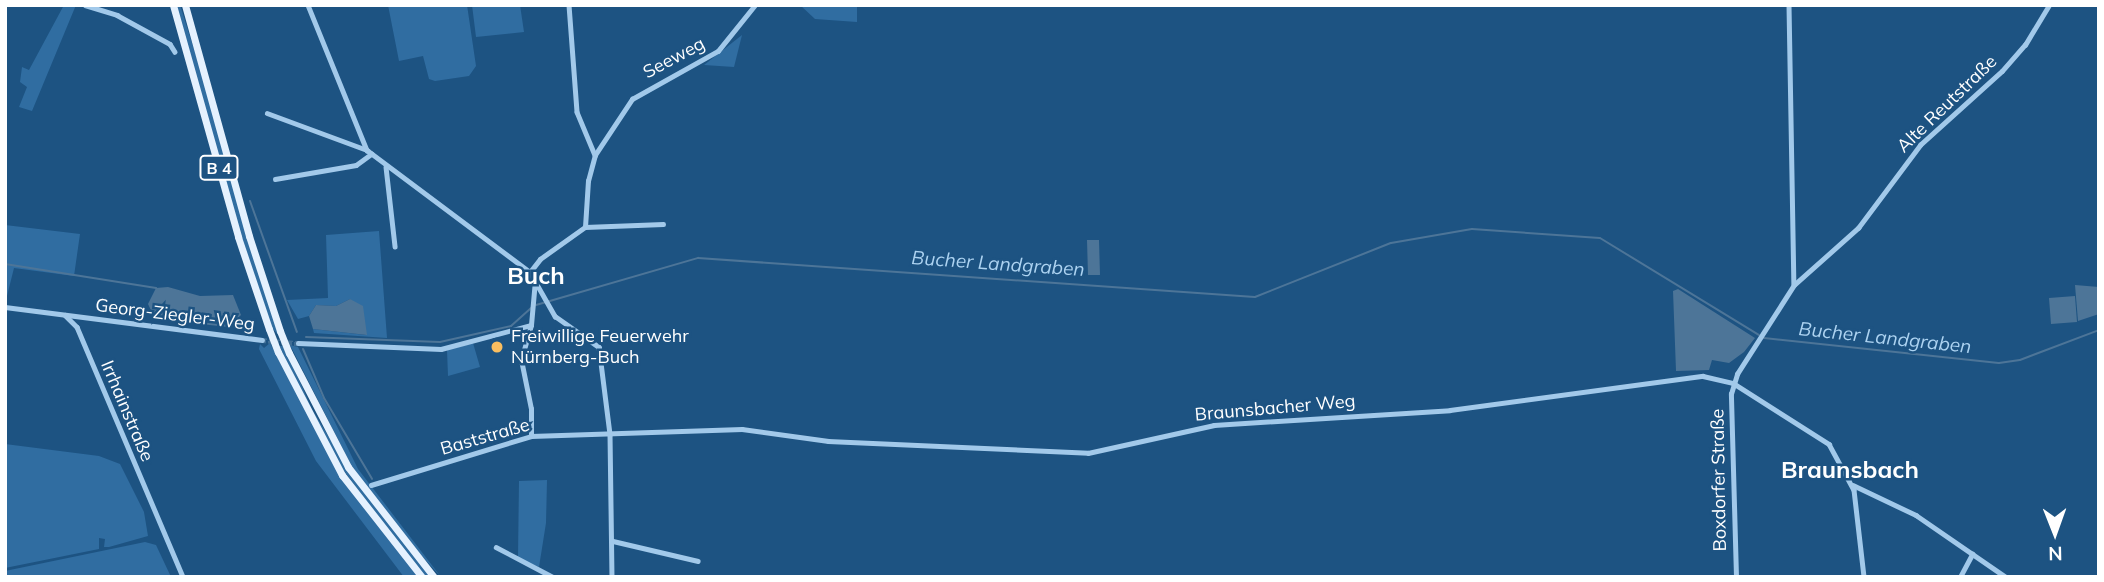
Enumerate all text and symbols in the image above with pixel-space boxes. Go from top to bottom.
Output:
street label: Seeweg [639,33,709,83]
street label: Alte Reutstraße [1893,51,2001,157]
road number: B 4 [198,156,240,180]
water label: Bucher Landgraben [911,247,1085,281]
district label: Buch [507,262,565,290]
street label: Georg-Ziegler-Weg [94,294,256,336]
water label: Bucher Landgraben [1798,318,1972,358]
place label: Freiwillige Feuerwehr Nürnberg-Buch [511,326,689,368]
marker: Freiwillige Feuerwehr Nürnberg-Buch [489,339,505,355]
street label: Irrhainstraße [96,357,158,465]
street label: Braunsbacher Weg [1194,390,1356,426]
street label: Boxdorfer Straße [1707,409,1731,551]
street label: Baststraße [438,414,532,460]
district label: Braunsbach [1781,456,1919,484]
north arrow [2020,498,2090,568]
text: N [2048,542,2063,566]

